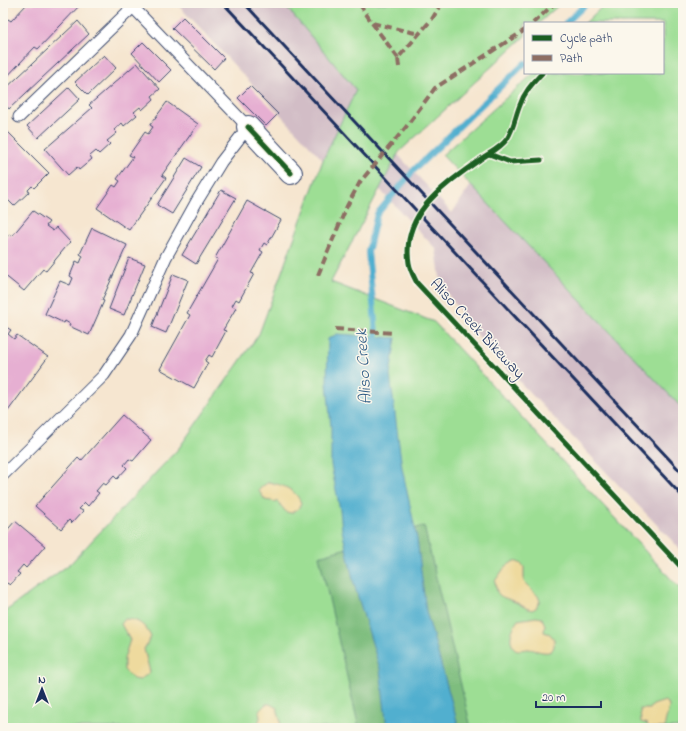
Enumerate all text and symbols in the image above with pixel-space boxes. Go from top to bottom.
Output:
legend [524,22,664,74]
text: Cycle path [560,30,612,49]
text: Path [560,50,583,68]
street label: Aliso Creek Bikeway [424,273,530,385]
water label: Aliso Creek [349,327,379,405]
north arrow [22,669,62,709]
text: N [38,672,46,688]
scale bar [536,683,601,709]
text: 20 m [542,689,565,707]

